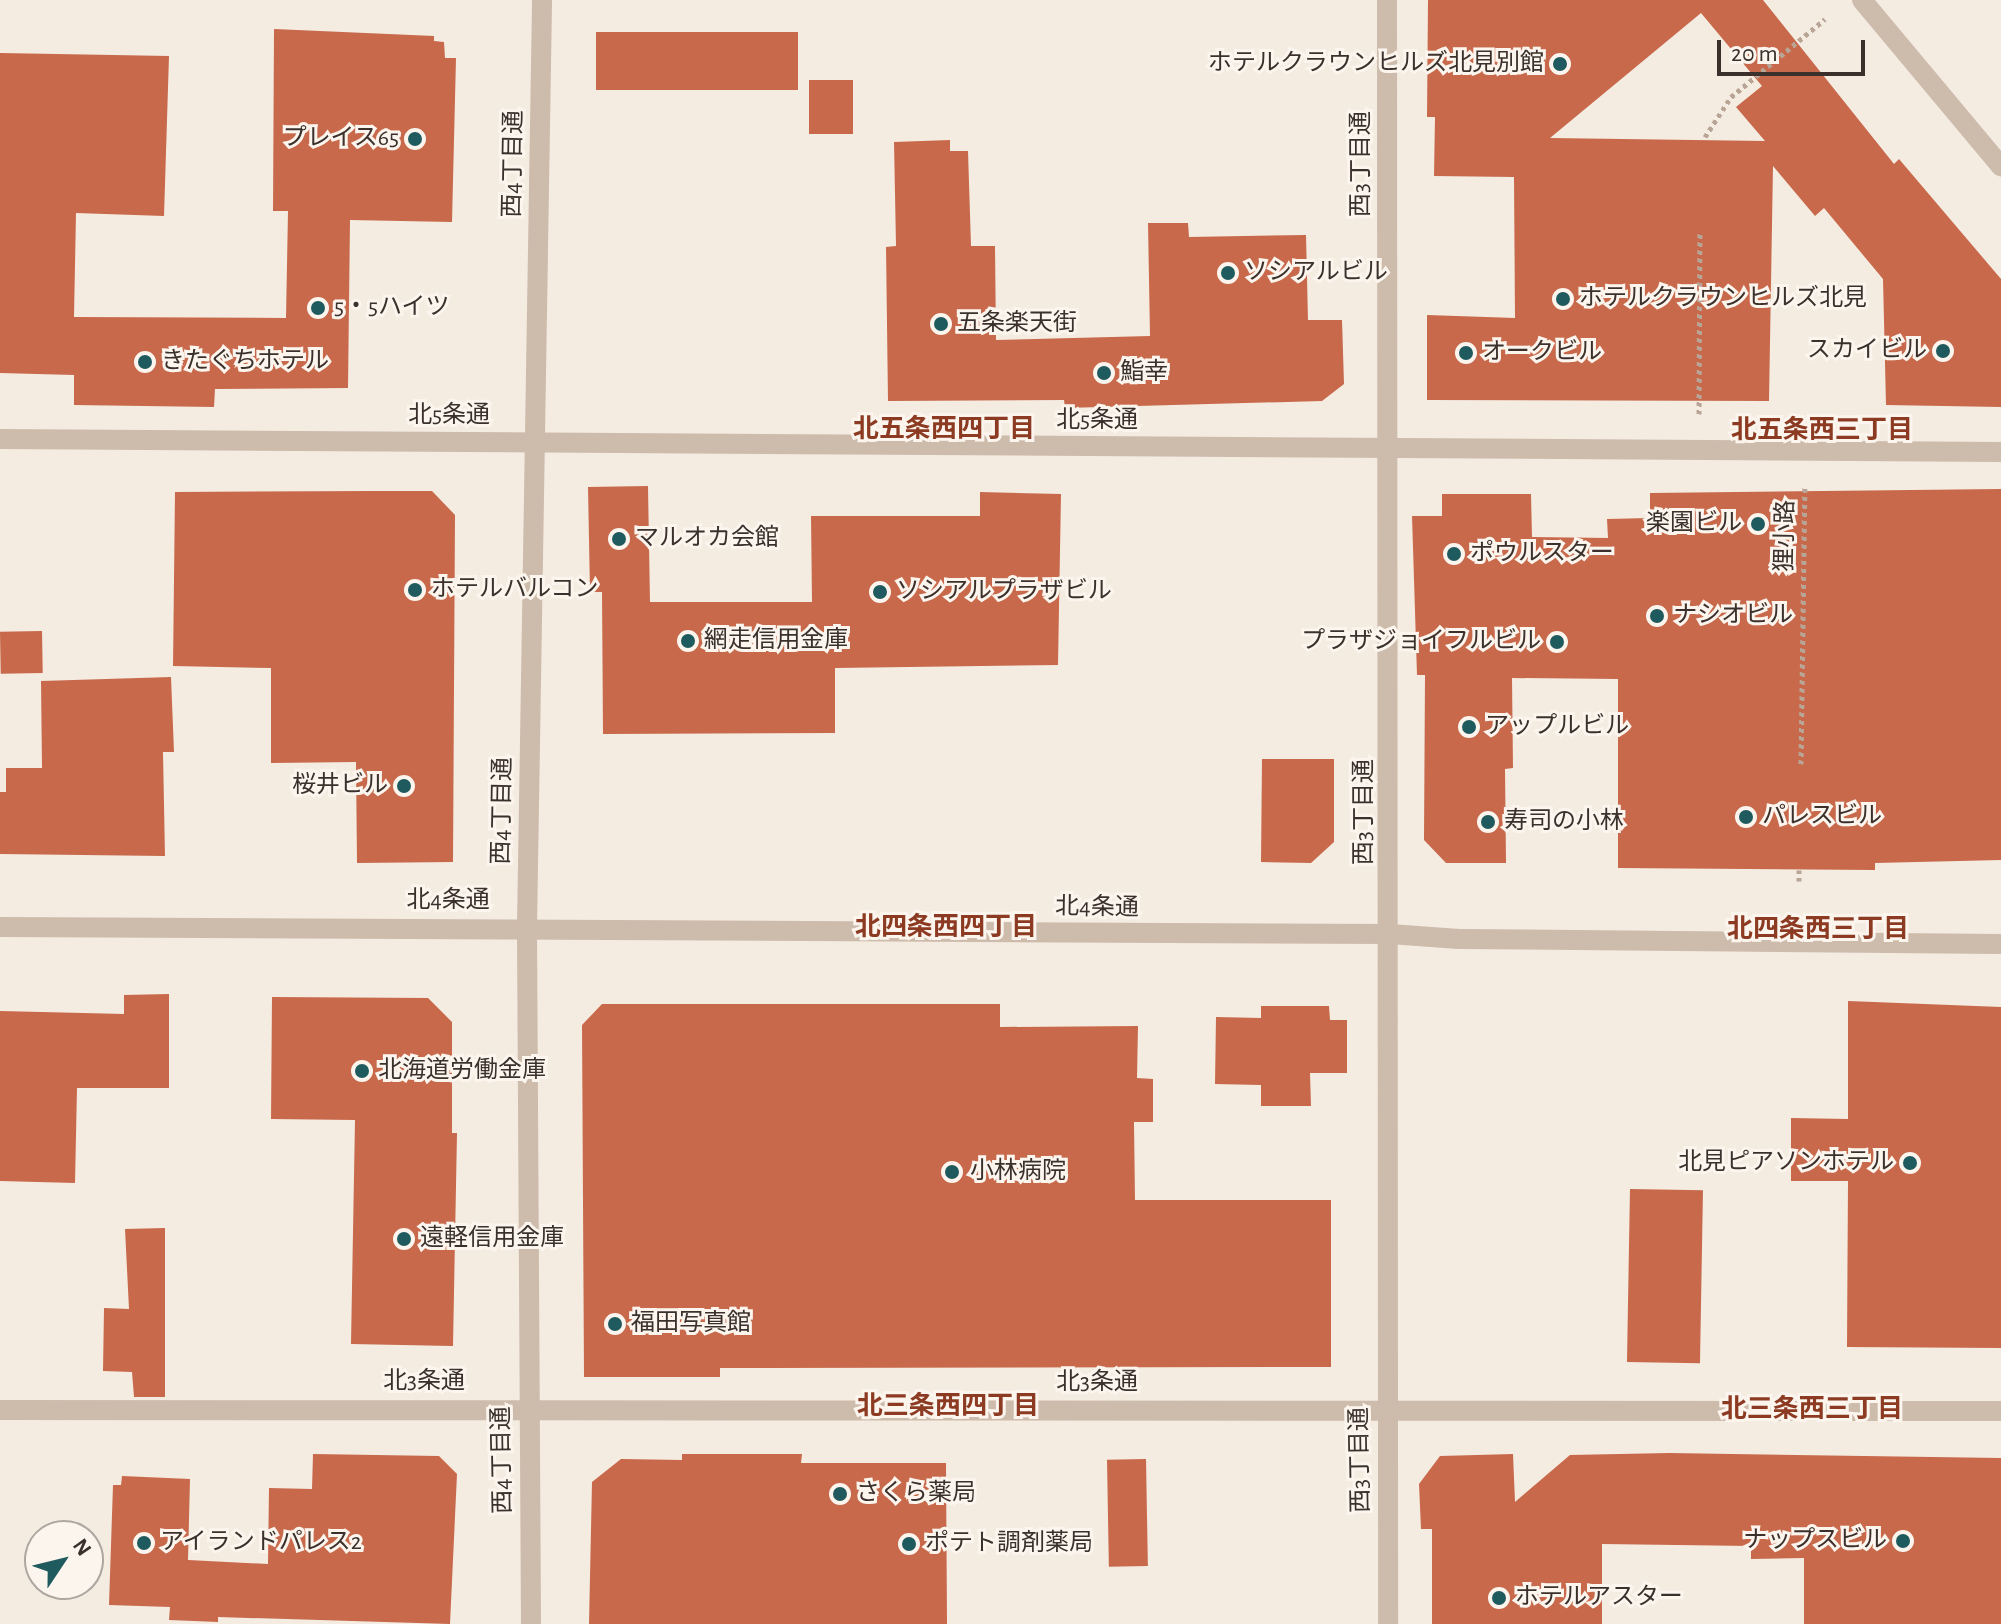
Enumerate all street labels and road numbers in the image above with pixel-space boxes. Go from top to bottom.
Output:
street label: 西4丁目通 [499,110,529,218]
street label: 西3丁目通 [1348,111,1376,217]
street label: 北5条通 [408,402,490,430]
street label: 北5条通 [1056,407,1138,435]
street label: 狸小路 [1771,500,1801,572]
street label: 西4丁目通 [488,757,518,865]
street label: 西3丁目通 [1351,759,1379,865]
street label: 北4条通 [406,887,490,915]
street label: 北4条通 [1055,893,1139,923]
street label: 北3条通 [383,1368,465,1396]
street label: 北3条通 [1056,1369,1138,1397]
street label: 西4丁目通 [488,1406,518,1514]
street label: 西3丁目通 [1346,1407,1376,1513]

